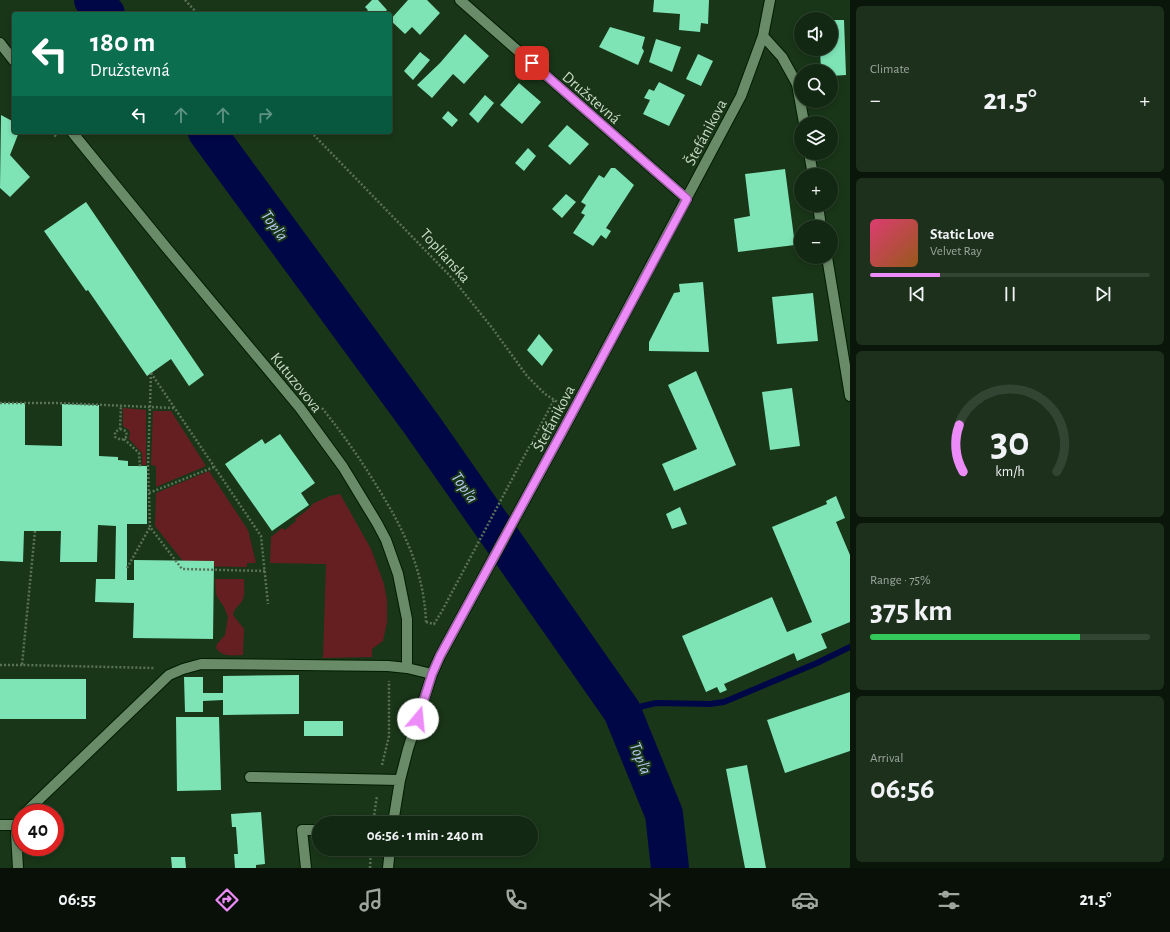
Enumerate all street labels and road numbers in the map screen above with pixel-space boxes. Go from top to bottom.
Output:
street label: Družstevná [559,68,623,127]
street label: Štefánikova [680,96,730,168]
street label: Toplianska [417,226,473,286]
street label: Kutuzovova [267,350,325,416]
street label: Štefánikova [528,382,578,454]

